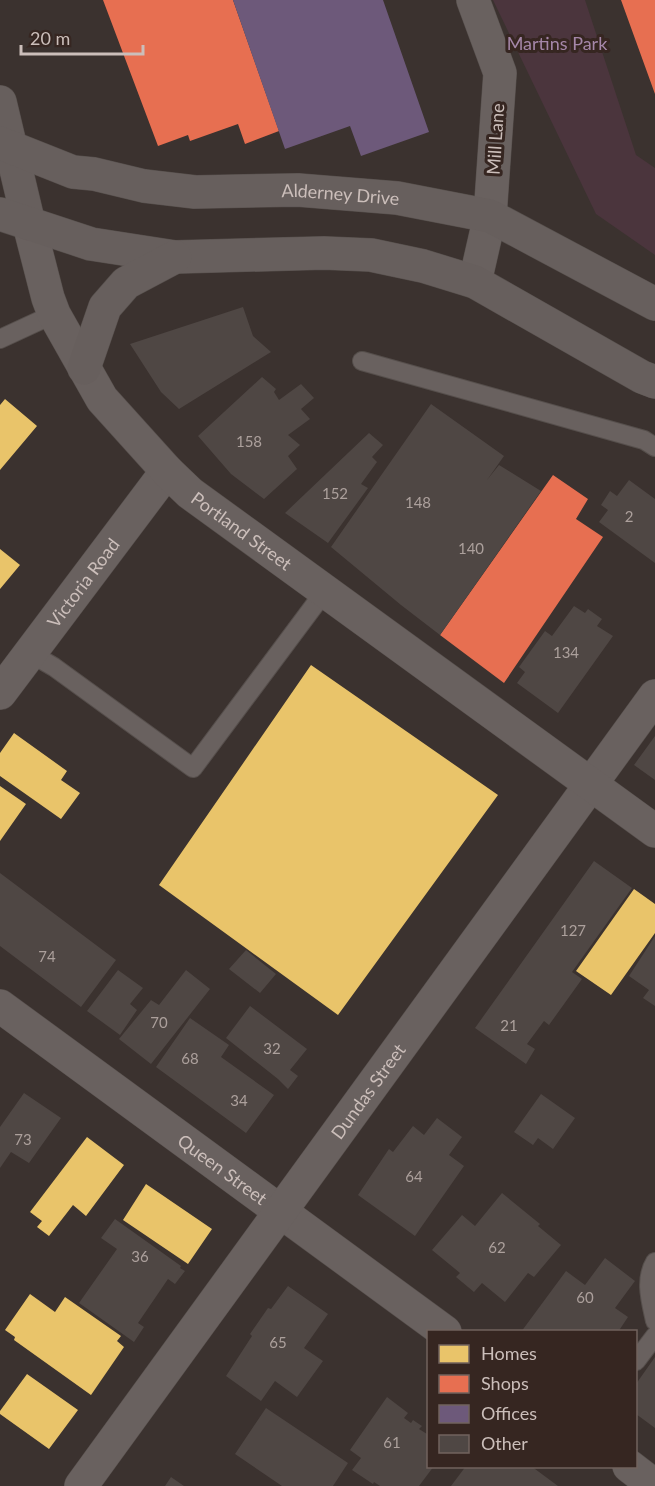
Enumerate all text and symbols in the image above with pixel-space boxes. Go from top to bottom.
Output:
scale bar [21,18,142,56]
text: 20 m [30,27,70,49]
park label: Martins Park [507,32,608,54]
street label: Mill Lane [482,102,508,176]
street label: Alderney Drive [281,179,400,209]
house number: 158 [236,432,262,450]
house number: 152 [322,484,348,502]
street label: Portland Street [187,487,297,575]
house number: 148 [405,493,431,511]
house number: 2 [625,507,633,525]
street label: Victoria Road [42,534,124,632]
house number: 140 [458,539,484,557]
house number: 134 [553,643,579,661]
house number: 127 [560,921,586,939]
house number: 74 [38,947,56,965]
house number: 70 [150,1013,168,1031]
house number: 21 [500,1016,518,1034]
house number: 32 [263,1039,281,1057]
street label: Dundas Street [326,1039,410,1143]
house number: 68 [181,1049,199,1067]
house number: 34 [230,1091,248,1109]
street label: Queen Street [174,1129,272,1209]
house number: 73 [14,1130,32,1148]
house number: 64 [405,1167,423,1185]
house number: 62 [488,1238,506,1256]
house number: 36 [131,1247,149,1265]
house number: 60 [576,1288,594,1306]
legend [427,1330,637,1468]
house number: 65 [269,1333,287,1351]
text: Homes [481,1342,537,1364]
text: Shops [481,1372,529,1394]
text: Offices [481,1402,537,1424]
text: Other [481,1432,528,1454]
house number: 61 [383,1433,401,1451]

